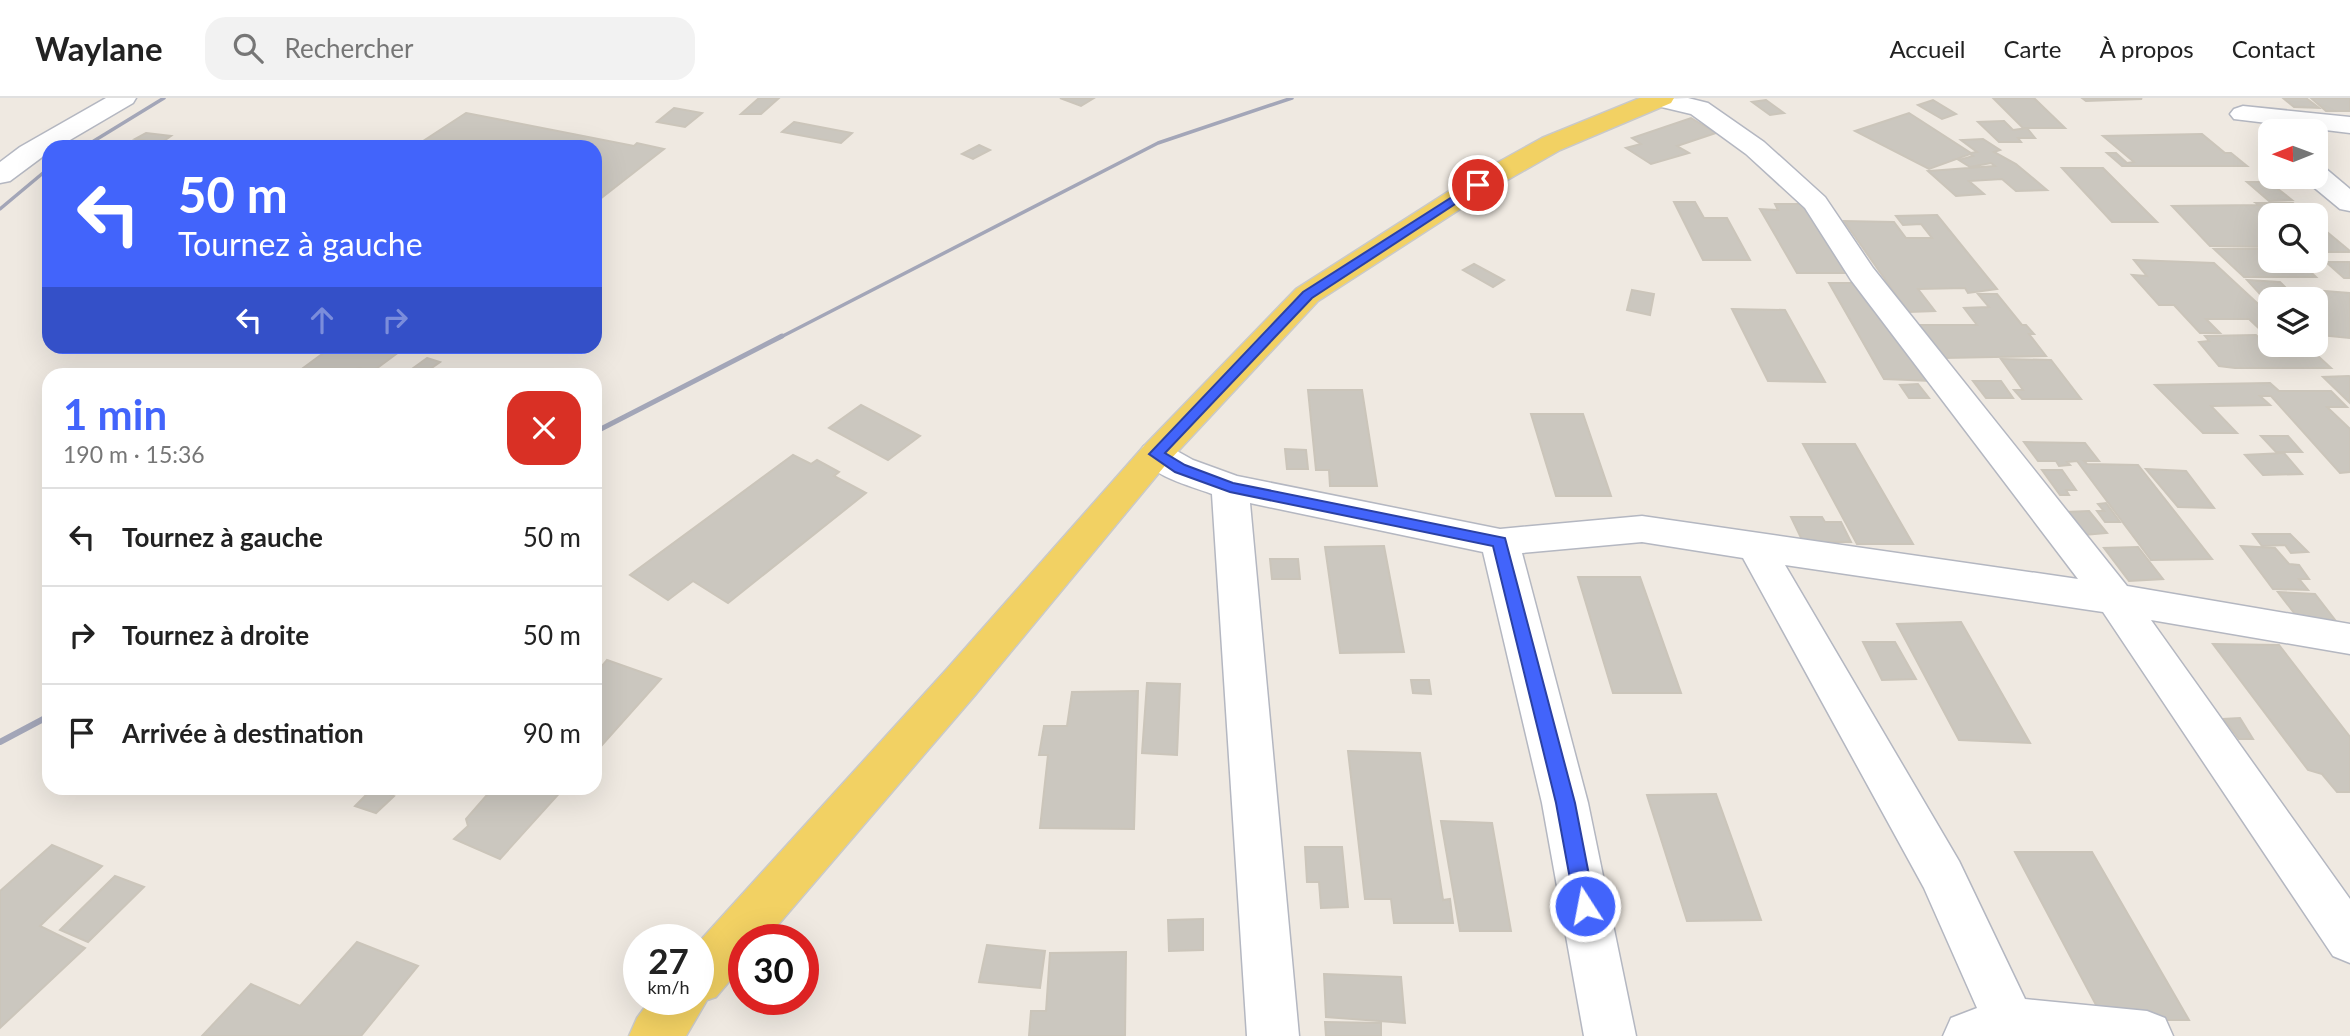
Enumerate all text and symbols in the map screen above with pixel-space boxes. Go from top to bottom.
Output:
search box [205,17,695,80]
text: Waylane [35,28,163,68]
icon: search [229,29,267,67]
text: Rechercher [285,32,413,64]
text: Accueil [1889,34,1965,63]
text: Carte [2003,34,2061,63]
text: À propos [2099,34,2194,63]
text: Contact [2232,34,2315,63]
north arrow [2258,119,2328,189]
map controls [2258,119,2328,357]
pin [1448,155,1508,215]
text: 50 m [178,165,288,223]
icon: arrive [1459,166,1497,204]
icon: left [63,168,154,259]
button: search [2258,203,2328,273]
text: Tournez à gauche [178,224,423,263]
button: layers [2258,287,2328,357]
icon: left [230,301,268,339]
icon: ahead [303,301,341,339]
icon: right [376,301,414,339]
text: 1 min [63,389,167,439]
button: close [507,391,581,465]
text: 190 m · 15:36 [63,440,205,468]
icon: left [63,518,101,556]
text: Tournez à gauche [122,521,323,553]
text: 50 m [523,521,581,553]
icon: right [63,616,101,654]
text: Tournez à droite [122,619,309,651]
text: 50 m [523,619,581,651]
icon: arrive [63,714,101,752]
text: Arrivée à destination [122,717,364,749]
text: 90 m [523,717,581,749]
position arrow [1548,869,1622,943]
speed limit sign: 30 [728,924,819,1015]
text: 27 [648,939,689,981]
text: km/h [647,976,690,998]

